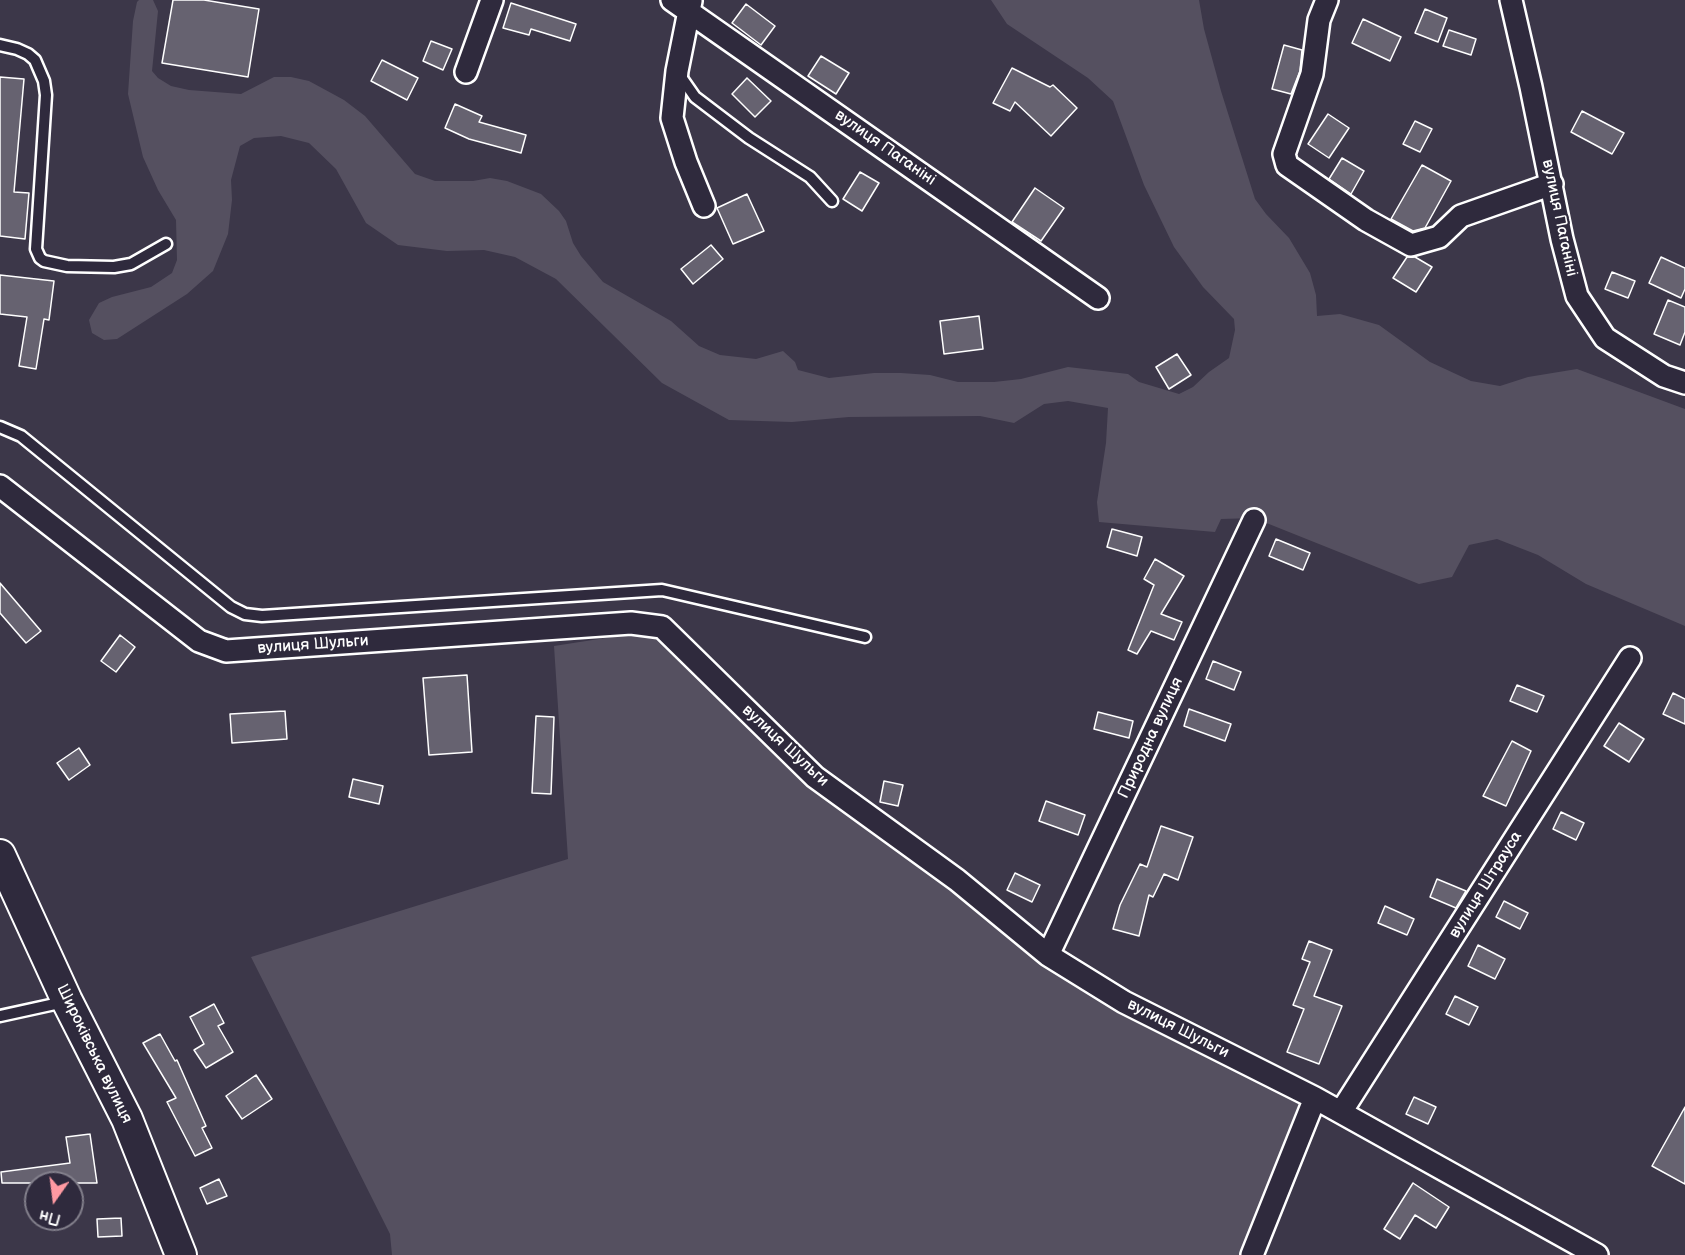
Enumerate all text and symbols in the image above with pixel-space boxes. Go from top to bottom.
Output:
street label: вулиця Паганіні [831,106,939,190]
street label: вулиця Паганіні [1537,158,1581,278]
street label: вулиця Шульги [257,632,369,658]
street label: Природна вулиця [1115,674,1187,802]
street label: вулиця Шульги [738,701,832,791]
street label: вулиця Штрауса [1445,828,1527,942]
street label: Широківська вулиця [52,981,136,1127]
street label: вулиця Шульги [1124,995,1232,1063]
north arrow [24,1171,84,1231]
text: Пн [37,1205,63,1229]

